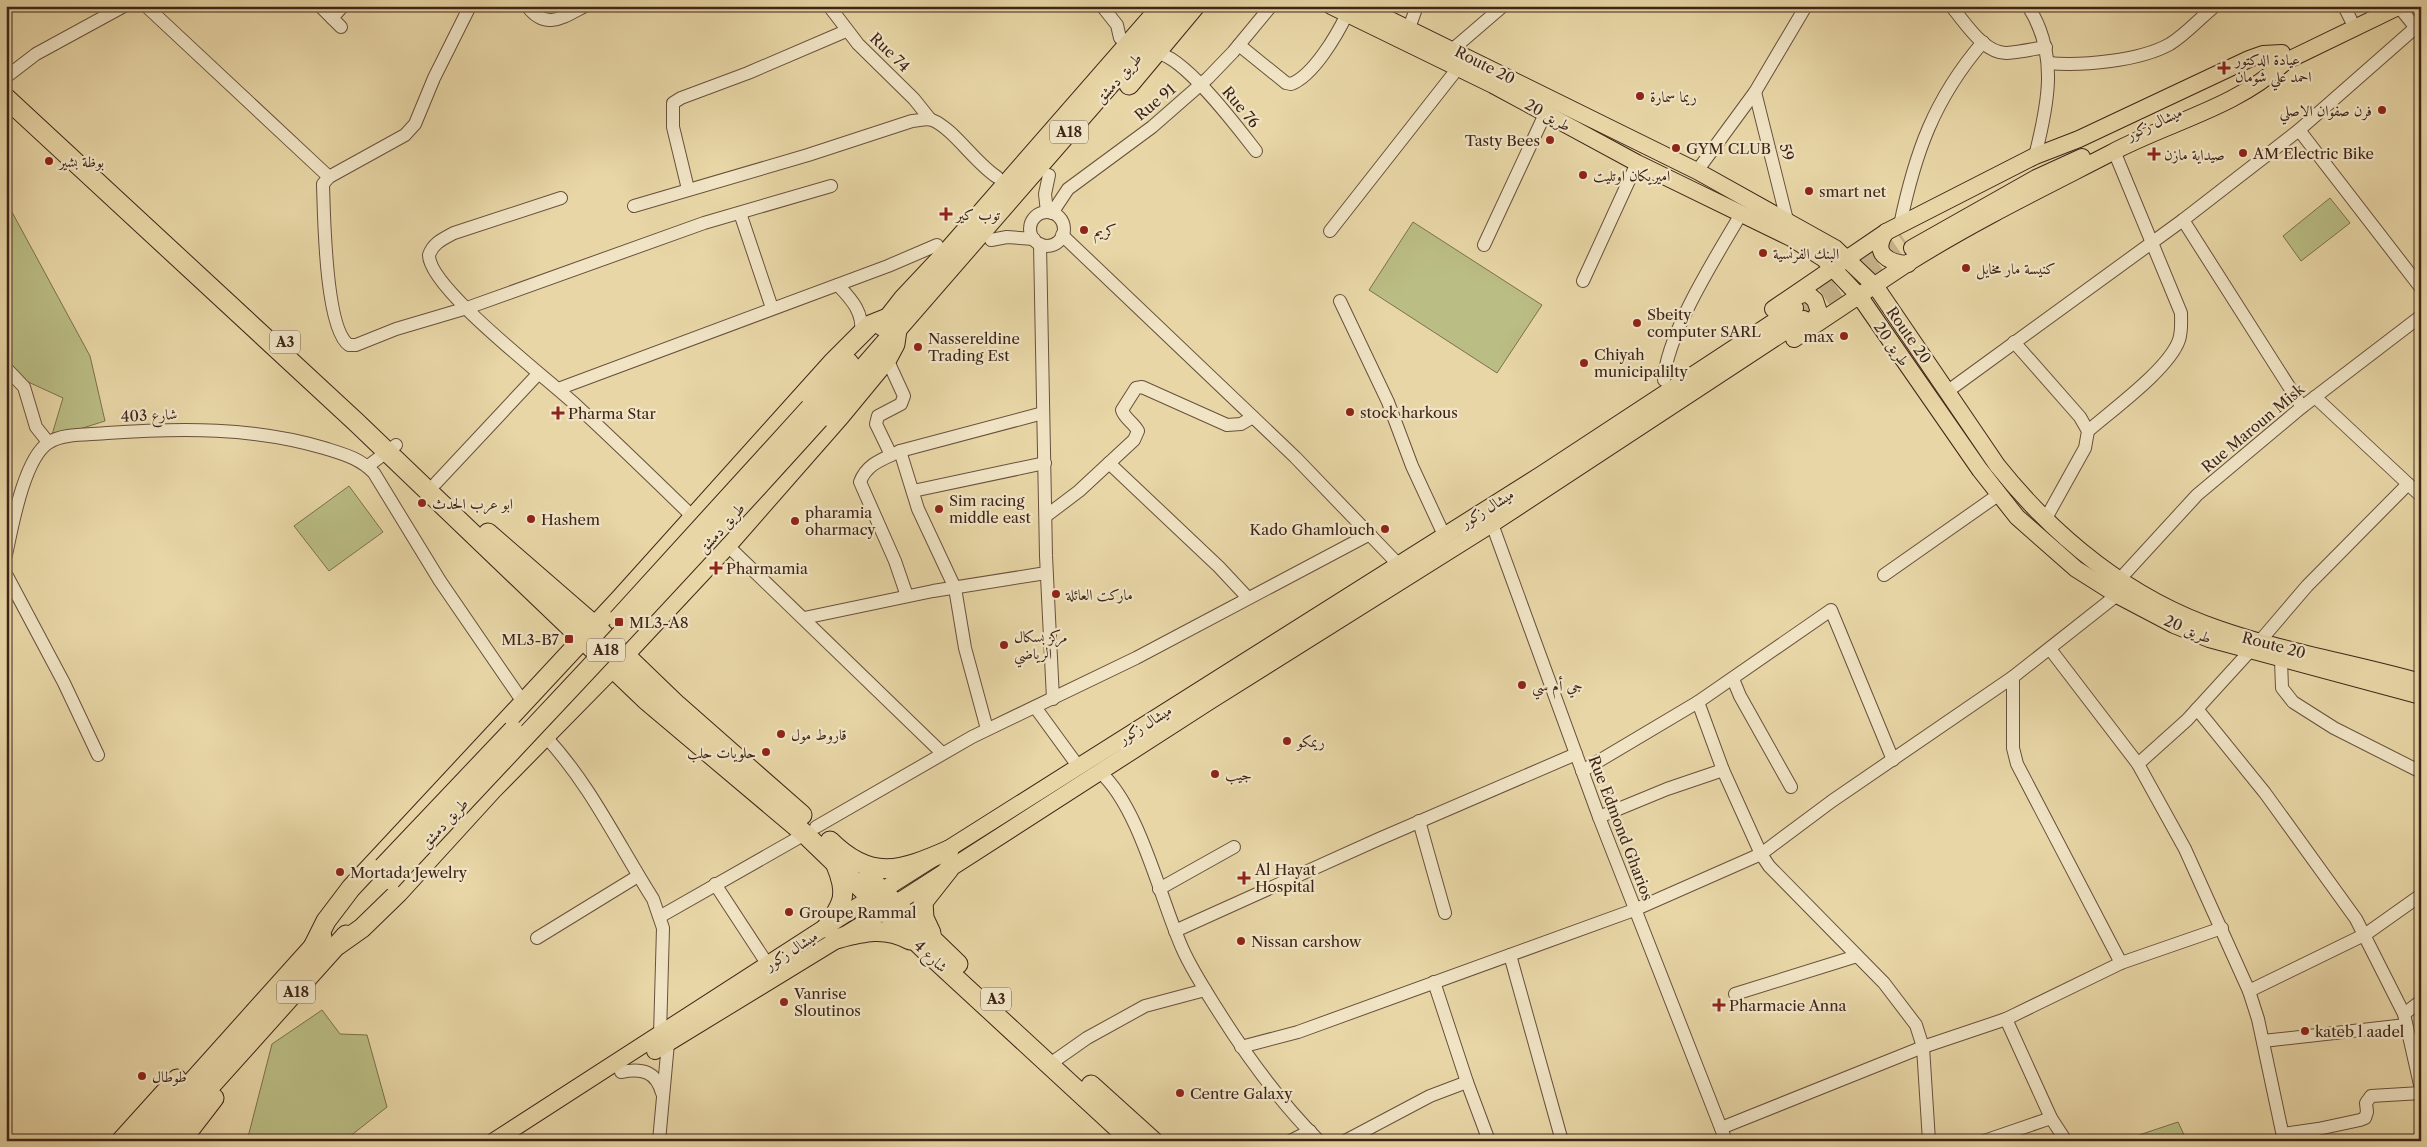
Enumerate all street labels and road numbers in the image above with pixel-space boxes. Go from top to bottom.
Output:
street label: Rue 74 [866,28,914,76]
street label: Route 20 [1452,42,1518,88]
street label: طريق دمشق [1090,49,1146,108]
street label: Rue 91 [1131,79,1180,125]
street label: Rue 76 [1218,82,1264,132]
street label: طريق 20 [1521,95,1574,136]
street label: ميشال زكور [2121,102,2185,145]
road number: A18 [1050,120,1088,144]
street label: 59 [1776,141,1798,163]
street label: Route 20 [1883,303,1935,367]
street label: طريق 20 [1869,318,1914,370]
road number: A3 [270,331,300,354]
street label: Rue Maroun Misk [2198,379,2309,477]
street label: شارع 403 [120,404,178,430]
street label: ميشال زكور [1455,484,1517,533]
street label: طريق دمشق [693,499,749,558]
street label: طريق 20 [2161,611,2215,648]
street label: Route 20 [2240,627,2308,663]
road number: A18 [587,638,625,662]
street label: ميشال زكور [1113,700,1175,749]
street label: Rue Edmond Gharios [1585,753,1657,903]
street label: طريق دمشق [416,794,473,853]
street label: ميشال زكور [759,926,821,975]
street label: شارع 4 [908,936,952,979]
road number: A18 [277,980,315,1004]
road number: A3 [981,988,1011,1011]

